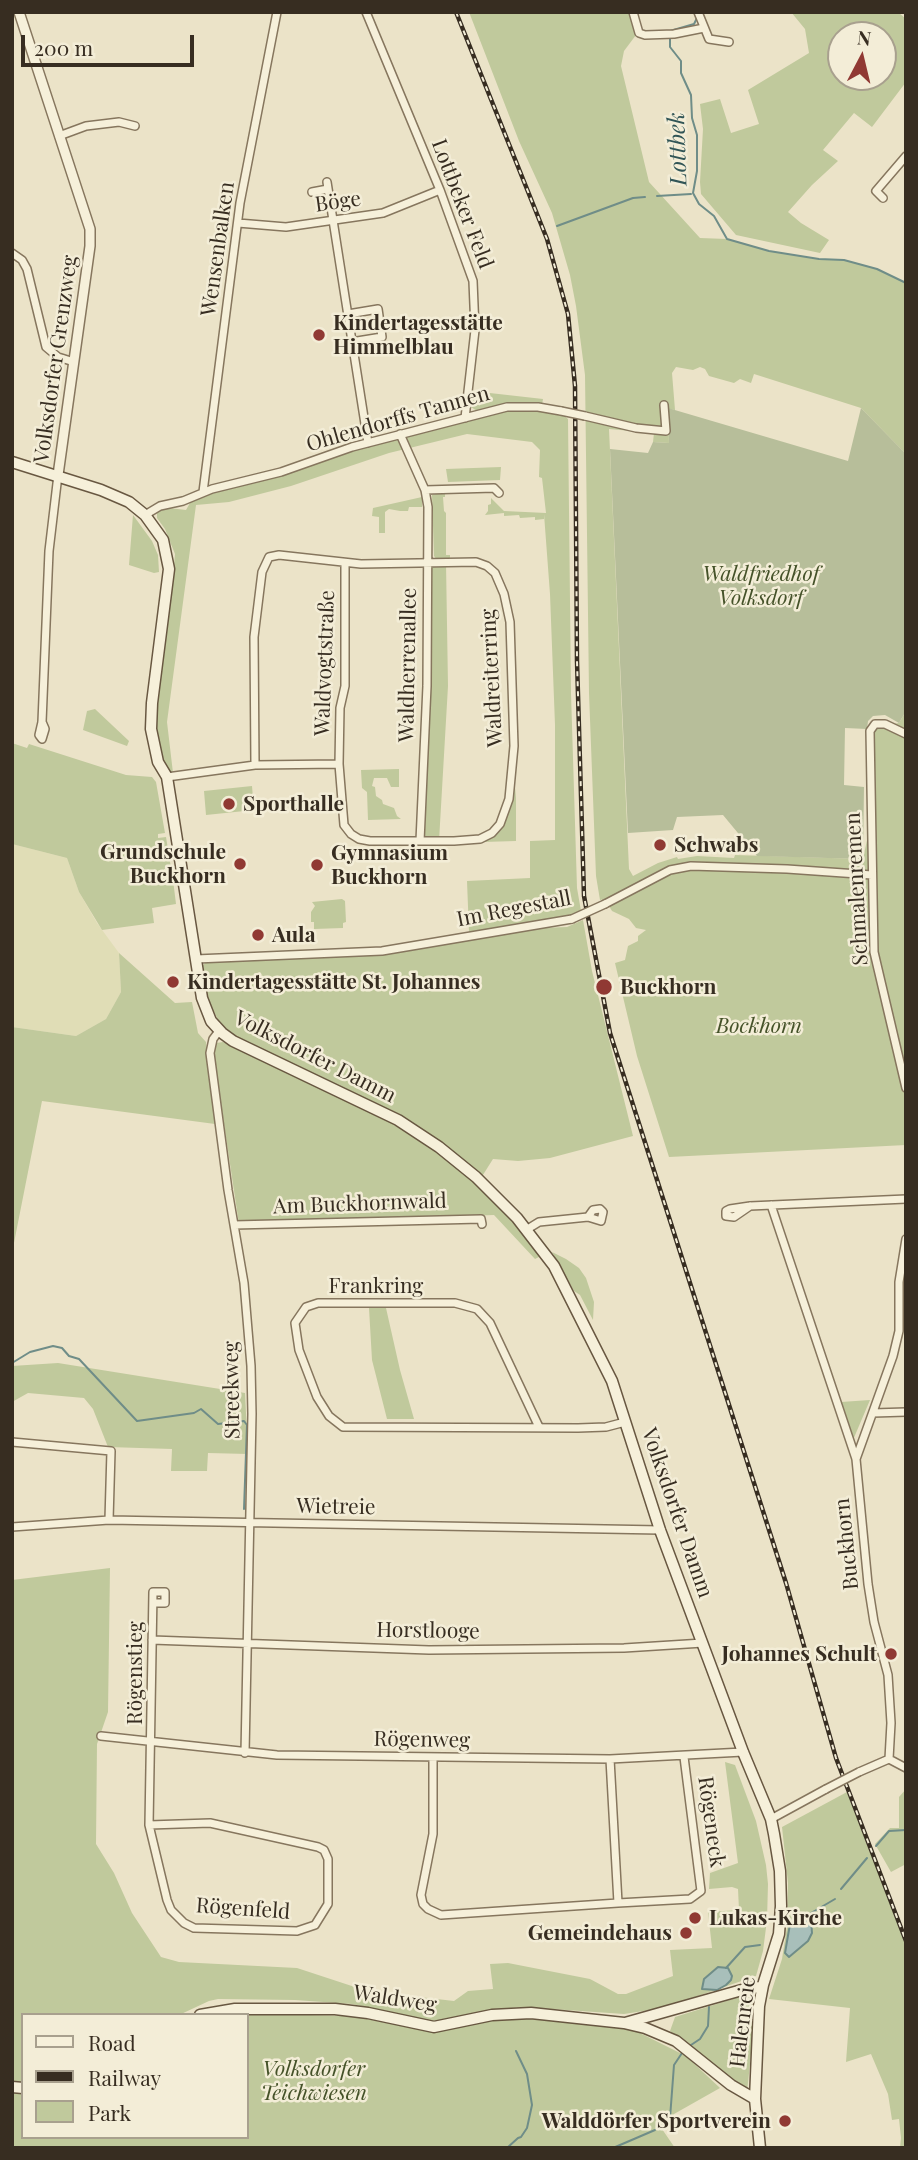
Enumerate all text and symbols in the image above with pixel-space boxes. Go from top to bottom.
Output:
scale bar [24,21,198,65]
north arrow [827,21,897,91]
text: N [856,23,873,51]
text: 200 m [34,33,93,61]
water label: Lottbek [663,112,693,186]
street label: Lottbeker Feld [426,136,498,272]
street label: Wensenbalken [196,180,240,318]
street label: Böge [313,186,363,218]
street label: Volksdorfer Grenzweg [29,253,83,465]
place label: Kindertagesstätte Himmelblau [333,310,503,360]
marker: Kindertagesstätte Himmelblau [311,327,327,343]
street label: Ohlendorffs Tannen [303,381,493,457]
park label: Waldfriedhof Volksdorf [703,561,819,611]
street label: Waldherrenallee [394,588,422,742]
street label: Waldvogtstraße [310,590,340,736]
street label: Waldreiterring [476,608,508,748]
place label: Sporthalle [243,791,344,817]
marker: Sporthalle [221,796,237,812]
street label: Schmalenremen [840,812,874,966]
place label: Schwabs [674,832,758,858]
marker: Schwabs [652,837,668,853]
place label: Grundschule Buckhorn [100,839,226,889]
place label: Gymnasium Buckhorn [331,840,448,890]
marker: Grundschule Buckhorn [232,856,248,872]
marker: Gymnasium Buckhorn [309,857,325,873]
street label: Im Regestall [455,886,573,932]
place label: Aula [272,922,316,948]
marker: Aula [250,927,266,943]
place label: Kindertagesstätte St. Johannes [187,969,481,995]
marker: Kindertagesstätte St. Johannes [165,974,181,990]
place label: Buckhorn [620,974,716,1000]
marker: Buckhorn [594,977,614,997]
street label: Volksdorfer Damm [230,1005,400,1109]
park label: Bockhorn [716,1013,802,1039]
street label: Am Buckhornwald [273,1188,447,1220]
street label: Frankring [329,1273,423,1299]
street label: Streekweg [219,1341,245,1439]
street label: Volksdorfer Damm [636,1425,718,1601]
street label: Wietreie [296,1494,376,1520]
street label: Buckhorn [830,1497,864,1591]
street label: Horstlooge [376,1617,480,1645]
street label: Rögenstieg [122,1621,148,1725]
place label: Johannes Schult [721,1641,877,1667]
marker: Johannes Schult [883,1646,899,1662]
street label: Rögenweg [373,1727,471,1753]
street label: Rögeneck [692,1775,730,1869]
street label: Rögenfeld [195,1893,291,1925]
place label: Lukas-Kirche [709,1905,842,1931]
marker: Lukas-Kirche [687,1910,703,1926]
place label: Gemeindehaus [528,1920,672,1946]
marker: Gemeindehaus [678,1925,694,1941]
street label: Halenreie [725,1975,761,2069]
street label: Waldweg [351,1980,439,2018]
legend [21,2013,248,2139]
text: Road [88,2028,136,2056]
park label: Volksdorfer Teichwiesen [261,2056,367,2106]
text: Railway [88,2063,161,2091]
text: Park [88,2098,131,2126]
place label: Walddörfer Sportverein [542,2108,771,2134]
marker: Walddörfer Sportverein [777,2113,793,2129]

